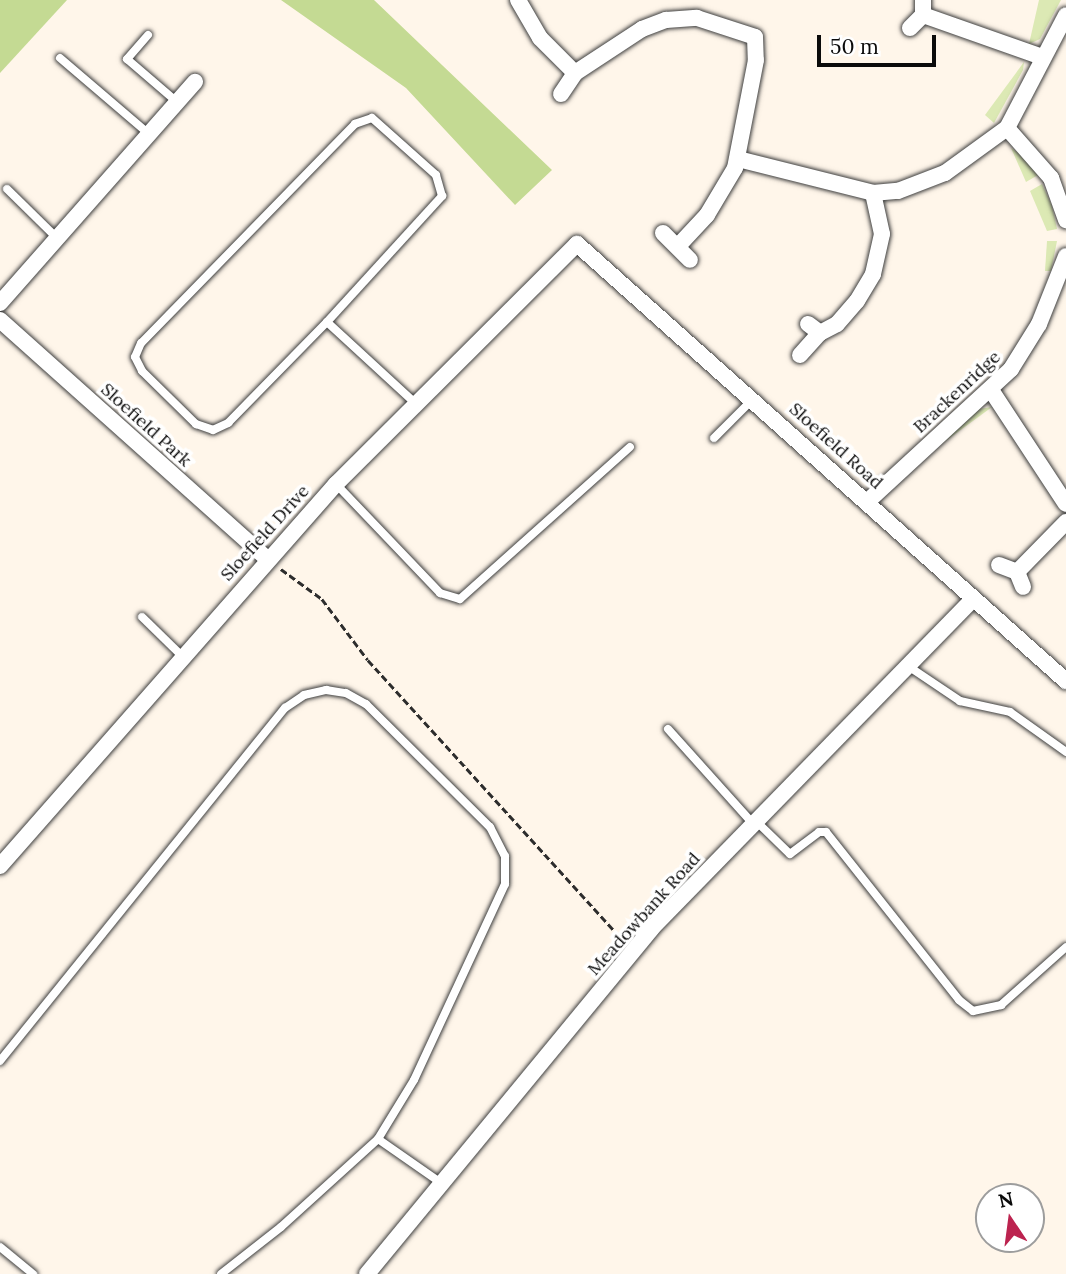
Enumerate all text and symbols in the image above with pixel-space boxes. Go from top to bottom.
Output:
scale bar [821,21,940,65]
text: 50 m [830,33,879,60]
street label: Brackenridge [909,346,1005,438]
street label: Sloefield Park [96,379,196,471]
street label: Sloefield Road [785,398,887,494]
street label: Sloefield Drive [216,481,314,585]
street label: Meadowbank Road [583,848,705,980]
north arrow [975,1183,1045,1253]
text: N [996,1186,1016,1213]

